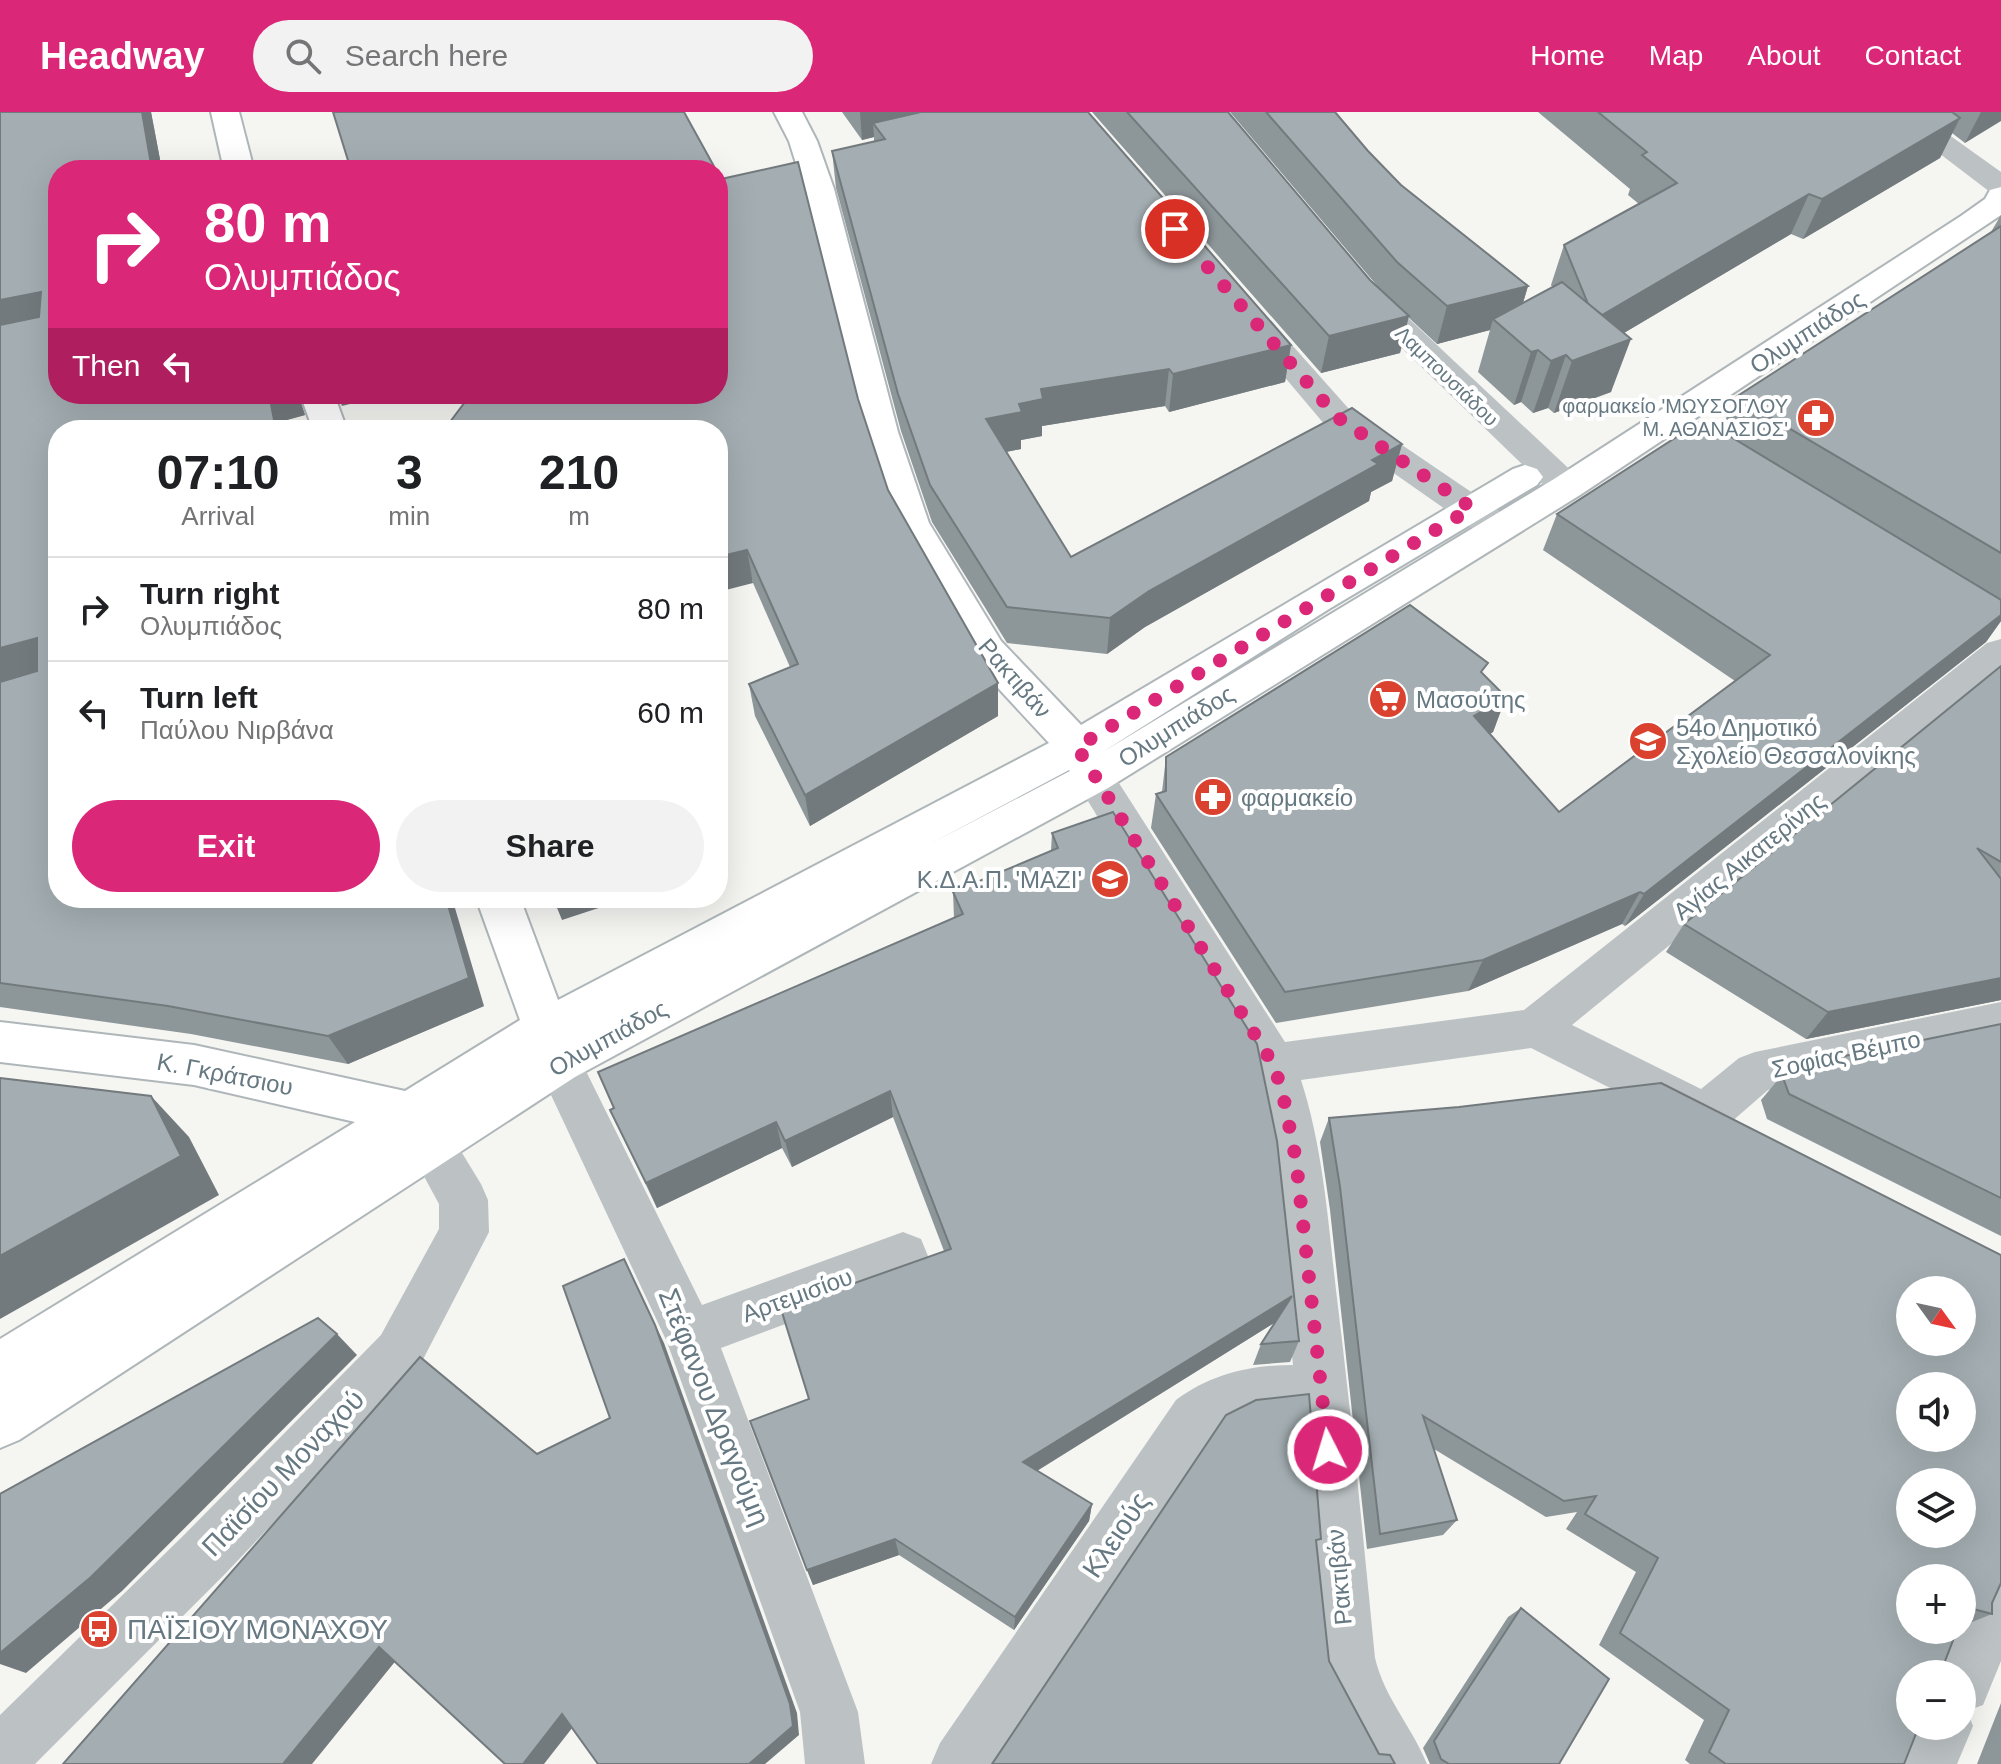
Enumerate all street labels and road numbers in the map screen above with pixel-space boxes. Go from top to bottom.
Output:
street label: Ολυμπιάδος [1745,285,1869,379]
street label: Λαμπουσιάδου [1391,322,1503,430]
street label: Ρακτιβάν [973,633,1057,723]
street label: Ολυμπιάδος [1113,680,1239,772]
street label: Αγίας Αικατερίνης [1668,787,1830,925]
street label: Ολυμπιάδος [544,994,672,1082]
street label: Σοφίας Βέμπο [1769,1025,1923,1083]
street label: Κ. Γκράτσιου [155,1048,295,1100]
street label: Αρτεμισίου [738,1263,856,1327]
street label: Στέφανου Δραγούμη [652,1284,776,1530]
street label: Παϊσίου Μοναχού [196,1384,370,1562]
street label: Κλειούς [1076,1487,1156,1583]
street label: Ρακτιβάν [1321,1528,1357,1626]

